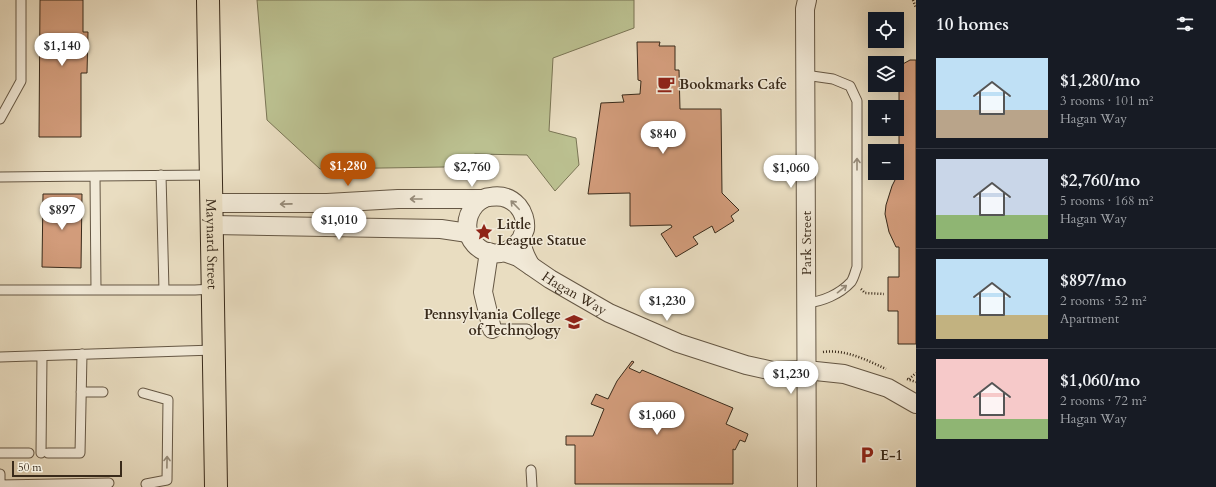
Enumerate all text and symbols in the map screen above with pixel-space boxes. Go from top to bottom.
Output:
map controls [868,12,904,180]
button: locate [868,12,904,48]
text: 10 homes [936,13,1009,36]
icon: filters [1174,13,1196,35]
pin: $1,140 [29,33,95,67]
text: $1,140 [43,37,81,55]
button: layers [868,56,904,92]
text: $1,280/mo [1060,69,1140,92]
cafe icon: Bookmarks Cafe [656,74,676,94]
icon: home [968,74,1016,122]
place label: Bookmarks Cafe [679,75,787,94]
text: 3 rooms · 101 m² [1060,92,1153,110]
button: + [868,100,904,136]
text: Hagan Way [1060,110,1127,128]
pin: $840 [639,121,687,155]
text: $840 [650,125,676,143]
button: − [868,144,904,180]
pin: $1,280 [315,153,381,187]
pin: $2,760 [439,154,505,188]
pin: $1,060 [758,155,824,189]
text: $1,280 [329,157,367,175]
text: $2,760 [453,158,491,176]
one-way arrow [853,158,861,171]
text: $1,060 [772,159,810,177]
text: $2,760/mo [1060,169,1140,192]
icon: home [968,175,1016,223]
text: 5 rooms · 168 m² [1060,192,1153,210]
one-way arrow [410,195,423,203]
pin: $897 [38,197,86,231]
street label: Maynard Street [201,198,222,290]
one-way arrow [280,200,293,208]
one-way arrow [510,200,520,210]
text: $897 [49,201,75,219]
pin: $1,010 [306,207,372,241]
street label: Park Street [797,210,816,275]
text: Hagan Way [1060,210,1127,228]
text: $1,010 [320,211,358,229]
place label: Little League Statue [497,215,586,250]
place icon: Little League Statue [474,222,494,242]
street label: Hagan Way [538,267,611,320]
text: $897/mo [1060,269,1126,292]
icon: home [968,275,1016,323]
one-way arrow [836,284,847,293]
pin: $1,230 [634,288,700,322]
text: $1,230 [648,292,686,310]
text: 2 rooms · 52 m² [1060,292,1147,310]
place label: Pennsylvania College of Technology [424,305,561,340]
text: Apartment [1060,310,1119,328]
school or university icon: Pennsylvania College of Technology [564,312,584,332]
pin: $1,230 [758,361,824,395]
text: $1,230 [772,365,810,383]
text: $1,060/mo [1060,369,1140,392]
icon: home [968,375,1016,423]
text: 2 rooms · 72 m² [1060,392,1147,410]
pin: $1,060 [624,402,690,436]
text: $1,060 [638,406,676,424]
text: Hagan Way [1060,410,1127,428]
parking icon: E-1 [857,445,877,465]
place label: E-1 [880,446,903,465]
one-way arrow [163,456,171,469]
scale bar [12,459,122,478]
text: 50 m [18,460,42,475]

